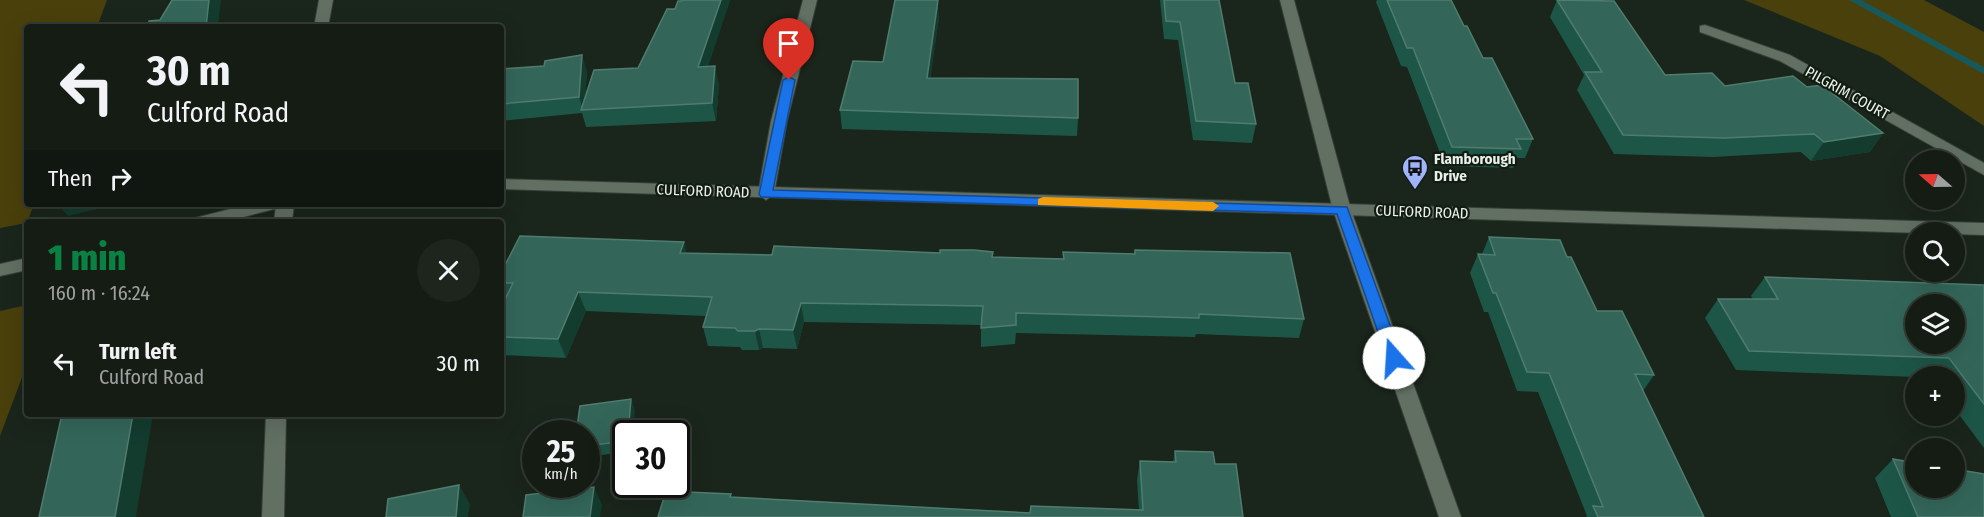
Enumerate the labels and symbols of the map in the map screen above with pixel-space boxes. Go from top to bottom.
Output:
pin [763,18,814,80]
street label: PILGRIM COURT [1802,63,1892,123]
place label: Flamborough Drive [1434,150,1516,185]
north arrow [1905,150,1965,210]
bus stop icon: Flamborough Drive [1400,153,1430,191]
street label: CULFORD ROAD [656,180,750,202]
street label: CULFORD ROAD [1375,201,1469,223]
position arrow [1362,326,1426,390]
speed limit sign: 30 [612,420,690,498]

